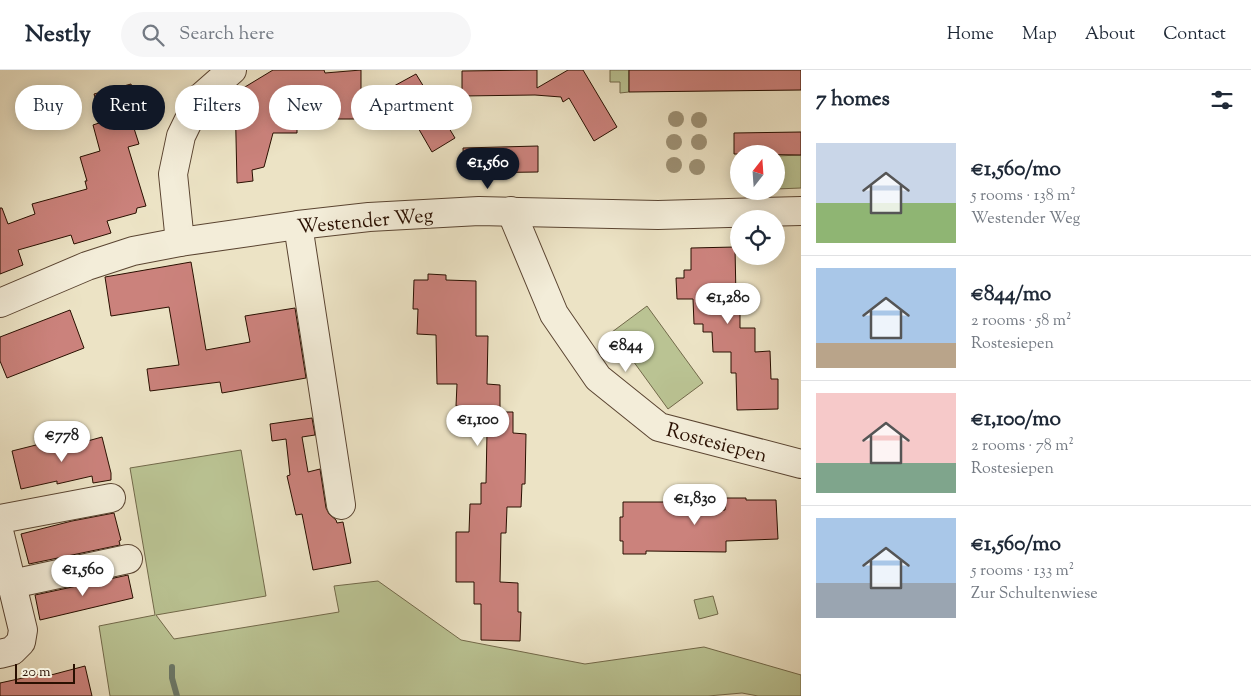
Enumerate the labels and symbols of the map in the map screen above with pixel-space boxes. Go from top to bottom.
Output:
north arrow [730,145,785,200]
pin: €1,560 [447,148,529,190]
street label: Westender Weg [296,202,435,243]
pin: €1,280 [687,282,769,325]
pin: €844 [596,330,656,373]
pin: €1,100 [437,404,519,447]
street label: Rostesiepen [663,417,770,472]
pin: €778 [32,420,92,463]
pin: €1,830 [654,484,736,526]
pin: €1,560 [42,554,124,597]
scale bar [15,661,75,684]

